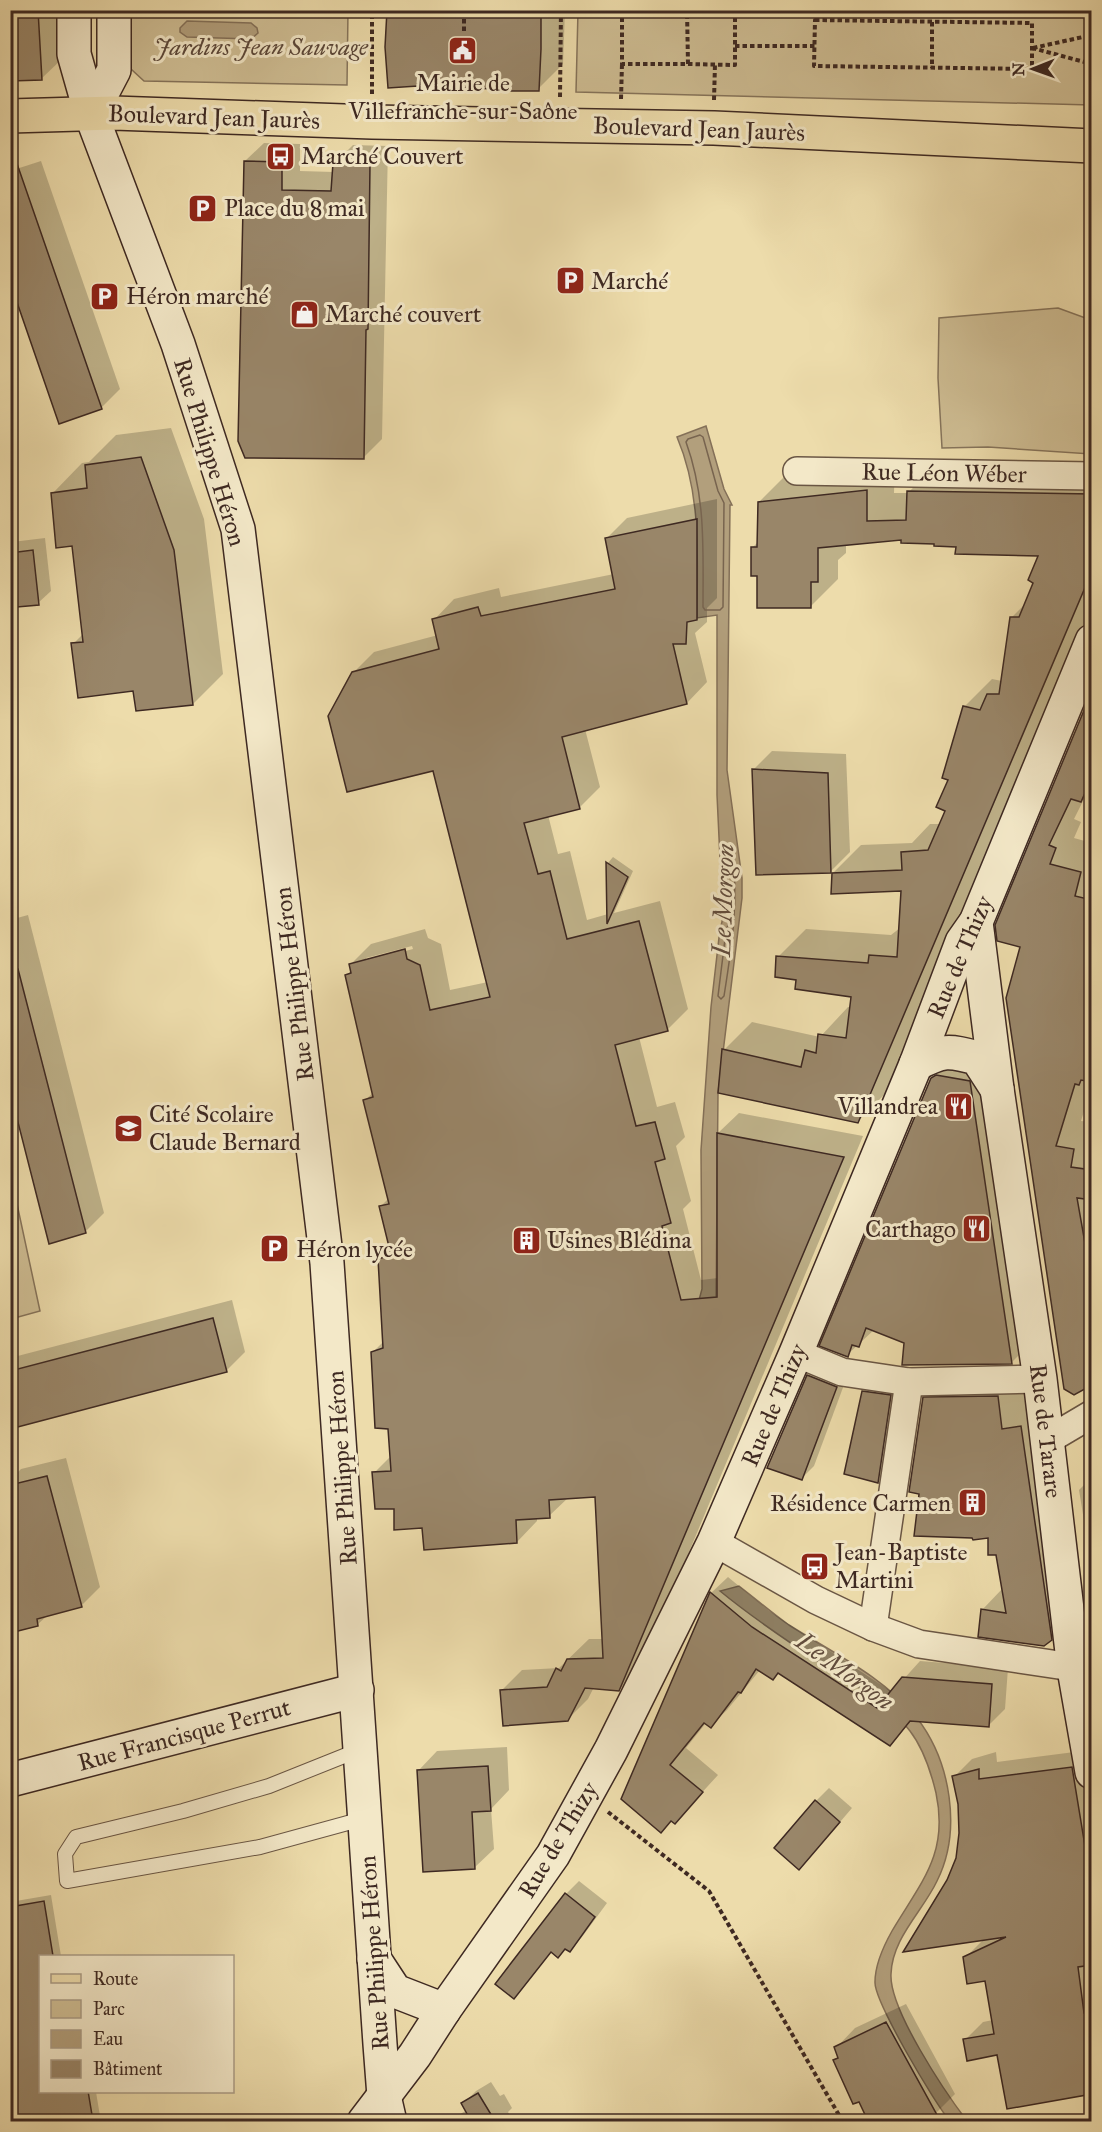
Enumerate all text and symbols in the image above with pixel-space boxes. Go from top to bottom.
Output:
park label: Jardins Jean Sauvage [152,32,369,62]
public building icon: Mairie de Villefranche-sur-Saône [447,34,479,66]
north arrow [1003,39,1063,99]
text: N [1009,62,1028,76]
place label: Mairie de Villefranche-sur-Saône [347,68,578,126]
street label: Boulevard Jean Jaurès [107,98,321,136]
street label: Boulevard Jean Jaurès [592,110,806,148]
bus stop icon: Marché Couvert [264,140,296,172]
place label: Marché Couvert [301,141,464,171]
parking icon: Place du 8 mai [187,192,219,224]
place label: Place du 8 mai [224,193,365,223]
parking icon: Marché [554,265,586,297]
place label: Marché [591,266,668,296]
parking icon: Héron marché [89,280,121,312]
place label: Héron marché [126,281,268,311]
shop icon: Marché couvert [288,298,320,330]
place label: Marché couvert [325,299,482,329]
street label: Rue Philippe Héron [167,354,253,550]
street label: Rue Léon Wéber [861,457,1027,489]
water label: Le Morgon [705,843,741,958]
street label: Rue Philippe Héron [267,885,321,1083]
street label: Rue de Thizy [921,890,1000,1023]
restaurant icon: Villandrea [943,1090,975,1122]
place label: Villandrea [837,1091,939,1121]
place label: Cité Scolaire Claude Bernard [149,1099,301,1157]
school or university icon: Cité Scolaire Claude Bernard [112,1112,144,1144]
restaurant icon: Carthago [961,1213,993,1245]
place label: Carthago [865,1214,956,1244]
building icon: Usines Blédina [510,1224,542,1256]
place label: Usines Blédina [547,1225,693,1255]
parking icon: Héron lycée [259,1233,291,1265]
place label: Héron lycée [296,1234,413,1264]
street label: Rue de Thizy [735,1338,814,1471]
street label: Rue de Tarare [1023,1362,1069,1500]
street label: Rue Philippe Héron [320,1370,364,1566]
building icon: Résidence Carmen [956,1487,988,1519]
place label: Résidence Carmen [770,1488,951,1518]
place label: Jean-Baptiste Martini [832,1537,968,1595]
bus stop icon: Jean-Baptiste Martini [798,1550,830,1582]
water label: Le Morgon [789,1624,900,1717]
street label: Rue Francisque Perrut [74,1692,294,1778]
street label: Rue de Thizy [512,1776,605,1904]
street label: Rue Philippe Héron [352,1855,396,2051]
legend [39,1955,234,2093]
text: Route [93,1968,138,1990]
text: Parc [93,1998,125,2020]
text: Eau [93,2028,123,2050]
text: Bâtiment [93,2058,163,2080]

